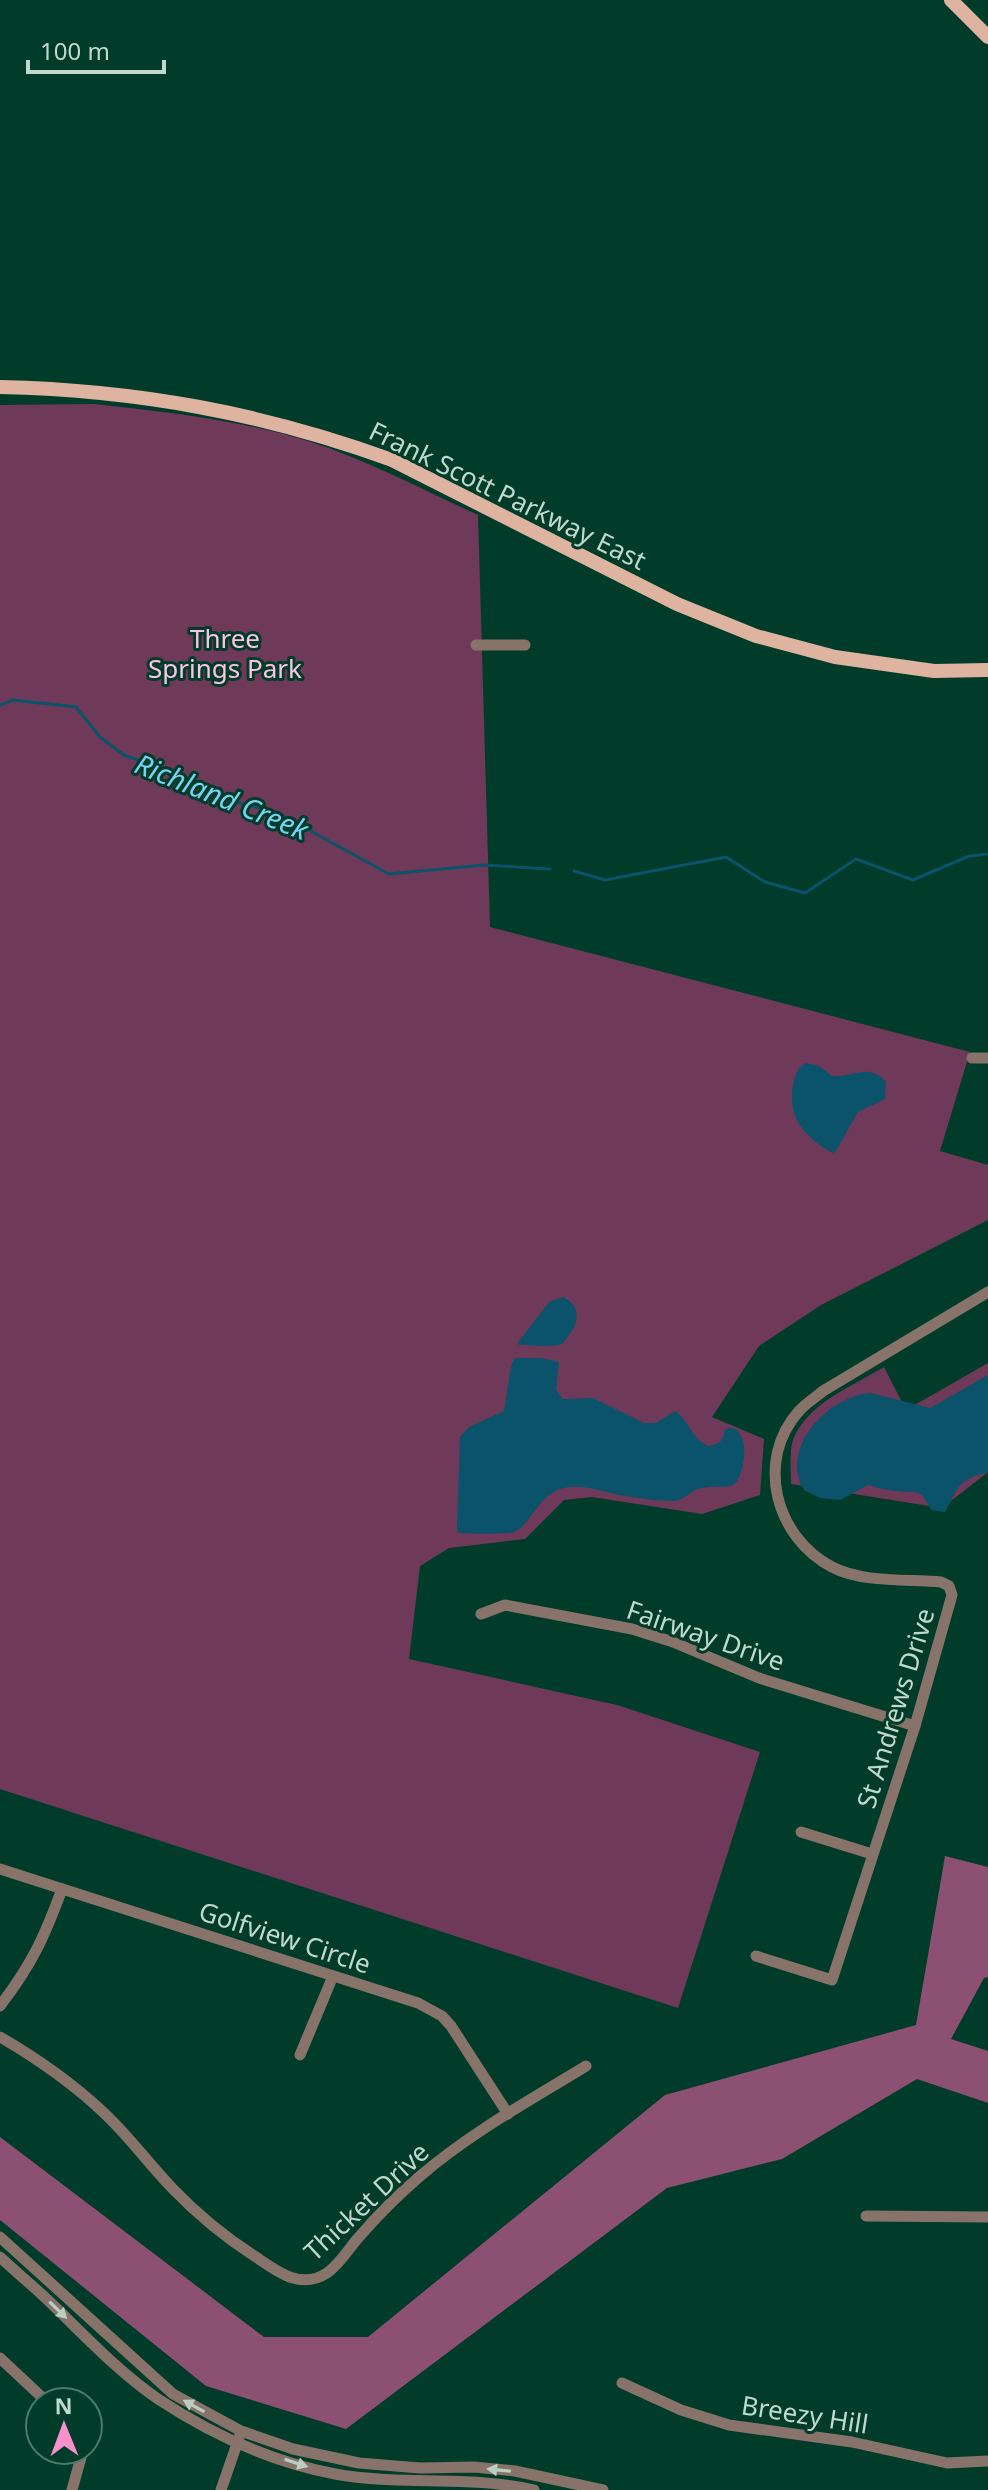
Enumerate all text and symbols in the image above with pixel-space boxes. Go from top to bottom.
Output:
scale bar [28,24,164,74]
text: 100 m [40,34,110,67]
street label: Frank Scott Parkway East [364,412,652,578]
park label: Three Springs Park [148,620,302,686]
water label: Richland Creek [130,744,315,848]
street label: Fairway Drive [622,1591,790,1679]
street label: St Andrews Drive [847,1604,943,1812]
street label: Golfview Circle [194,1892,376,1982]
street label: Thicket Drive [296,2134,436,2268]
one-way arrow [48,2300,67,2318]
north arrow [24,2386,104,2466]
street label: Breezy Hill [739,2386,871,2442]
text: N [54,2390,73,2420]
one-way arrow [183,2399,206,2412]
one-way arrow [285,2458,309,2470]
one-way arrow [486,2463,511,2476]

